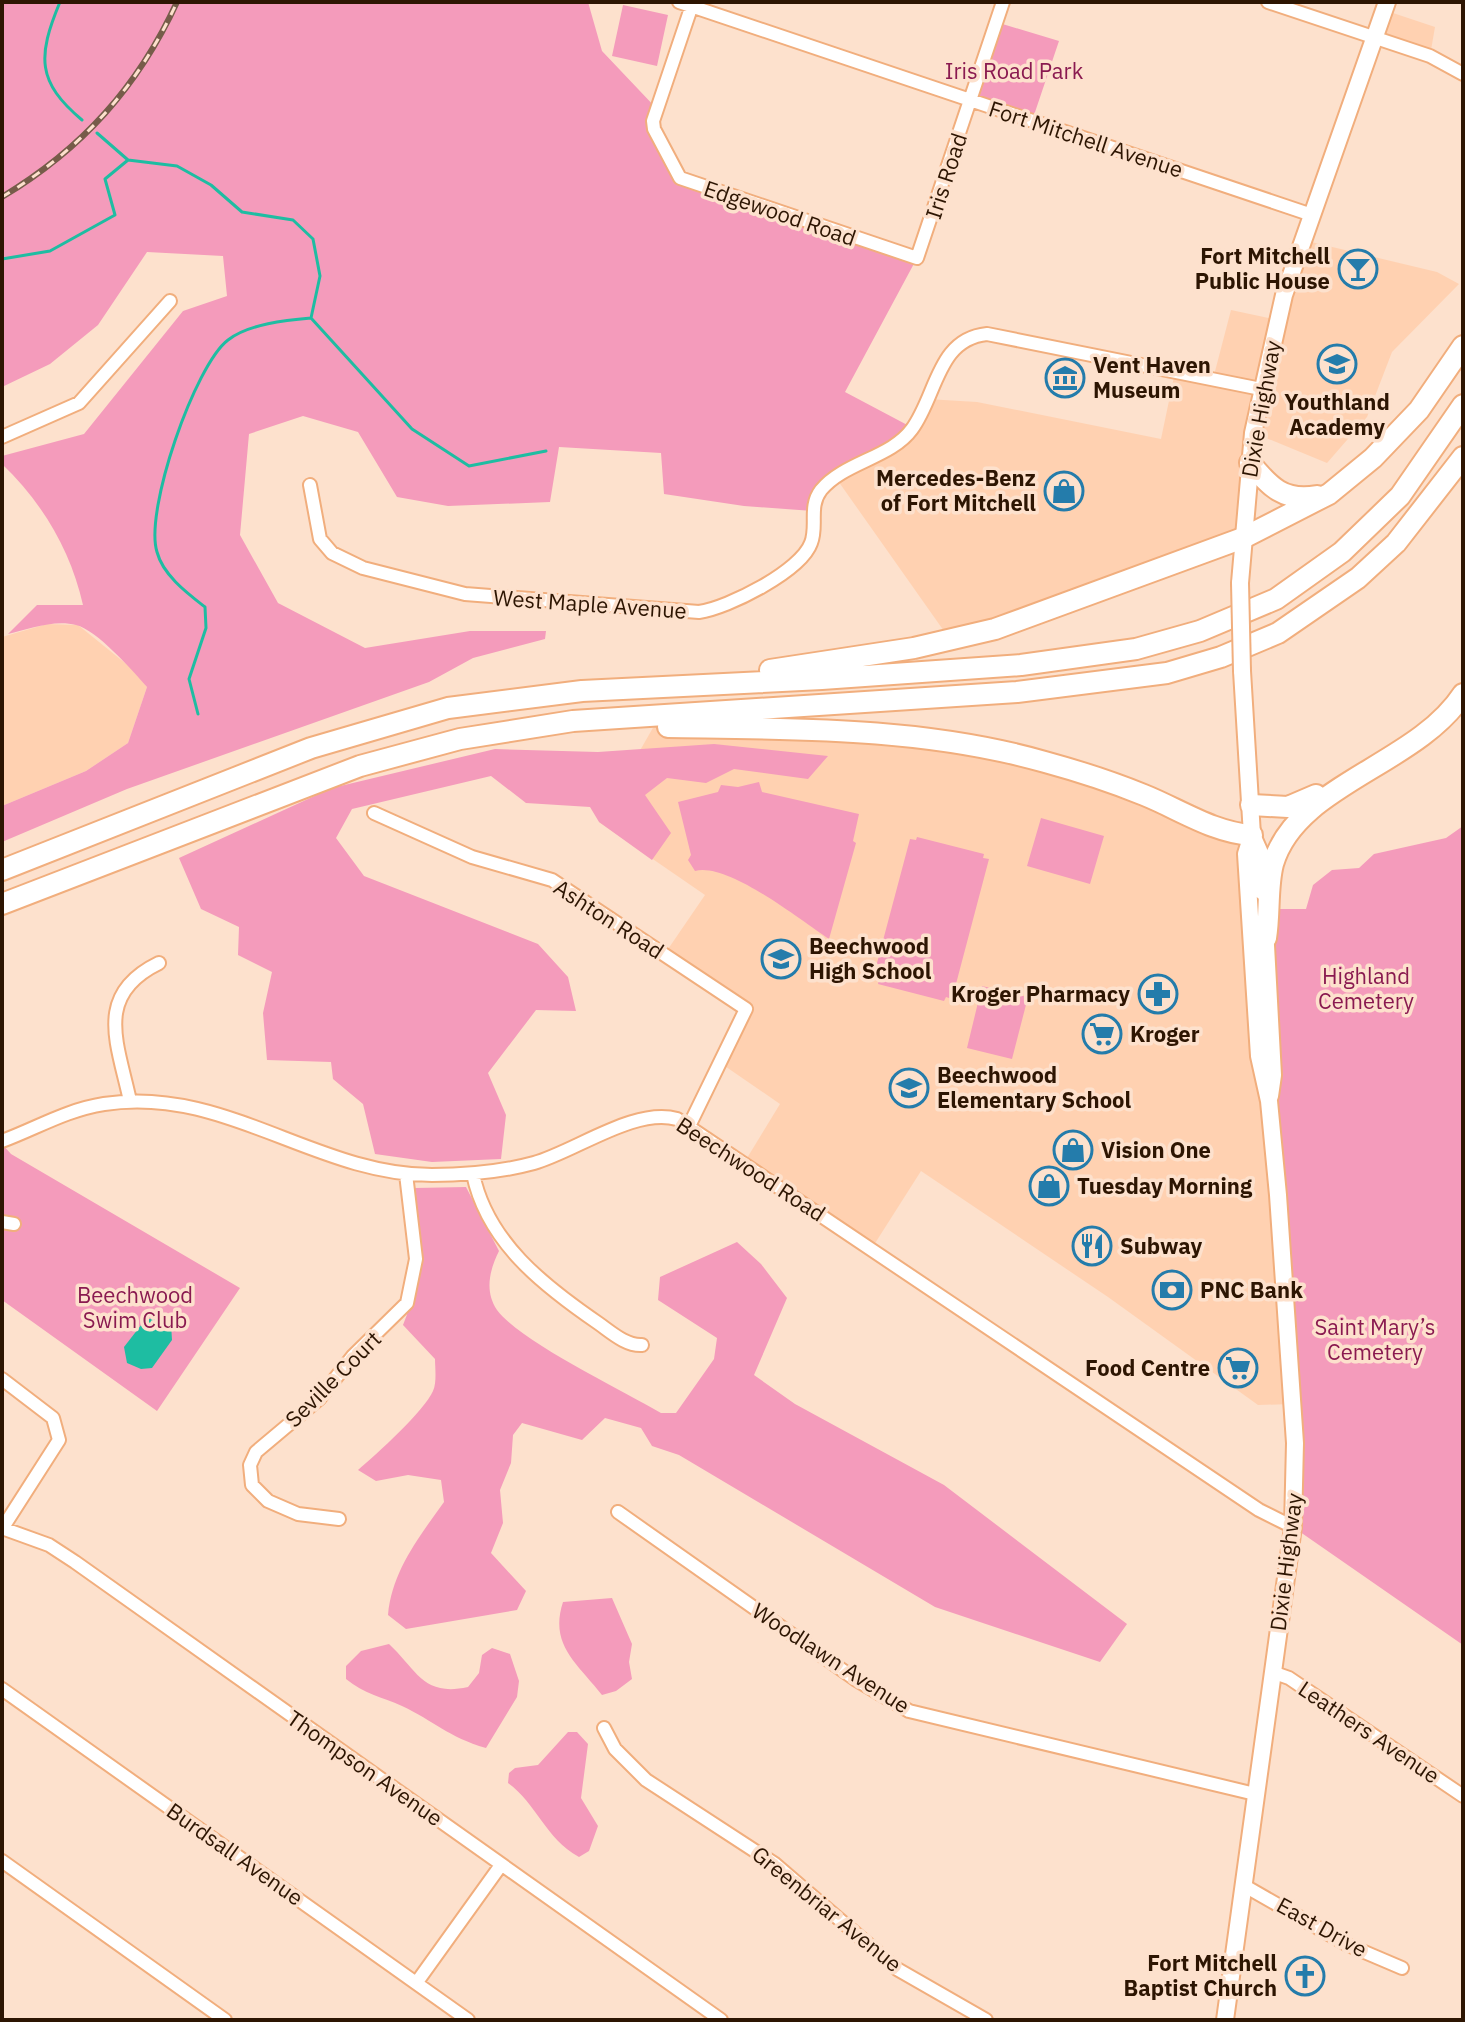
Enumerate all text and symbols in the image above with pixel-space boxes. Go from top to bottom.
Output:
park label: Iris Road Park [945,56,1084,85]
street label: Fort Mitchell Avenue [985,93,1187,184]
street label: Iris Road [918,129,973,223]
street label: Edgewood Road [700,173,860,252]
place label: Fort Mitchell Public House [1195,241,1330,295]
bar icon: Fort Mitchell Public House [1337,248,1379,290]
street label: Dixie Highway [1234,338,1287,480]
school or university icon: Youthland Academy [1316,343,1358,385]
place label: Vent Haven Museum [1093,350,1211,404]
museum icon: Vent Haven Museum [1044,357,1086,399]
place label: Youthland Academy [1284,387,1390,441]
place label: Mercedes-Benz of Fort Mitchell [876,463,1036,517]
shop icon: Mercedes-Benz of Fort Mitchell [1043,470,1085,512]
street label: West Maple Avenue [492,582,688,625]
street label: Ashton Road [549,872,670,965]
place label: Beechwood High School [809,931,932,985]
school or university icon: Beechwood High School [760,938,802,980]
park label: Highland Cemetery [1318,961,1414,1015]
pharmacy icon: Kroger Pharmacy [1137,973,1179,1015]
place label: Kroger Pharmacy [951,979,1130,1008]
supermarket icon: Kroger [1081,1013,1123,1055]
place label: Kroger [1130,1019,1200,1048]
place label: Beechwood Elementary School [937,1060,1131,1114]
school or university icon: Beechwood Elementary School [888,1067,930,1109]
street label: Beechwood Road [671,1110,831,1228]
shop icon: Vision One [1052,1129,1094,1171]
place label: Vision One [1101,1135,1211,1164]
shop icon: Tuesday Morning [1028,1165,1070,1207]
place label: Tuesday Morning [1077,1171,1253,1200]
restaurant icon: Subway [1071,1225,1113,1267]
place label: Subway [1120,1231,1203,1260]
bank icon: PNC Bank [1151,1269,1193,1311]
place label: PNC Bank [1200,1275,1303,1304]
park label: Beechwood Swim Club [77,1280,193,1334]
park label: Saint Mary’s Cemetery [1315,1312,1435,1366]
street label: Seville Court [278,1324,387,1433]
supermarket icon: Food Centre [1217,1347,1259,1389]
place label: Food Centre [1085,1353,1210,1382]
street label: Dixie Highway [1263,1491,1308,1632]
street label: Woodlawn Avenue [747,1596,916,1719]
street label: Leathers Avenue [1293,1674,1446,1790]
street label: Thompson Avenue [282,1703,449,1832]
street label: Burdsall Avenue [161,1796,309,1912]
street label: Greenbriar Avenue [746,1839,908,1978]
street label: East Drive [1272,1890,1373,1963]
place label: Fort Mitchell Baptist Church [1124,1948,1277,2002]
church icon: Fort Mitchell Baptist Church [1284,1955,1326,1997]

